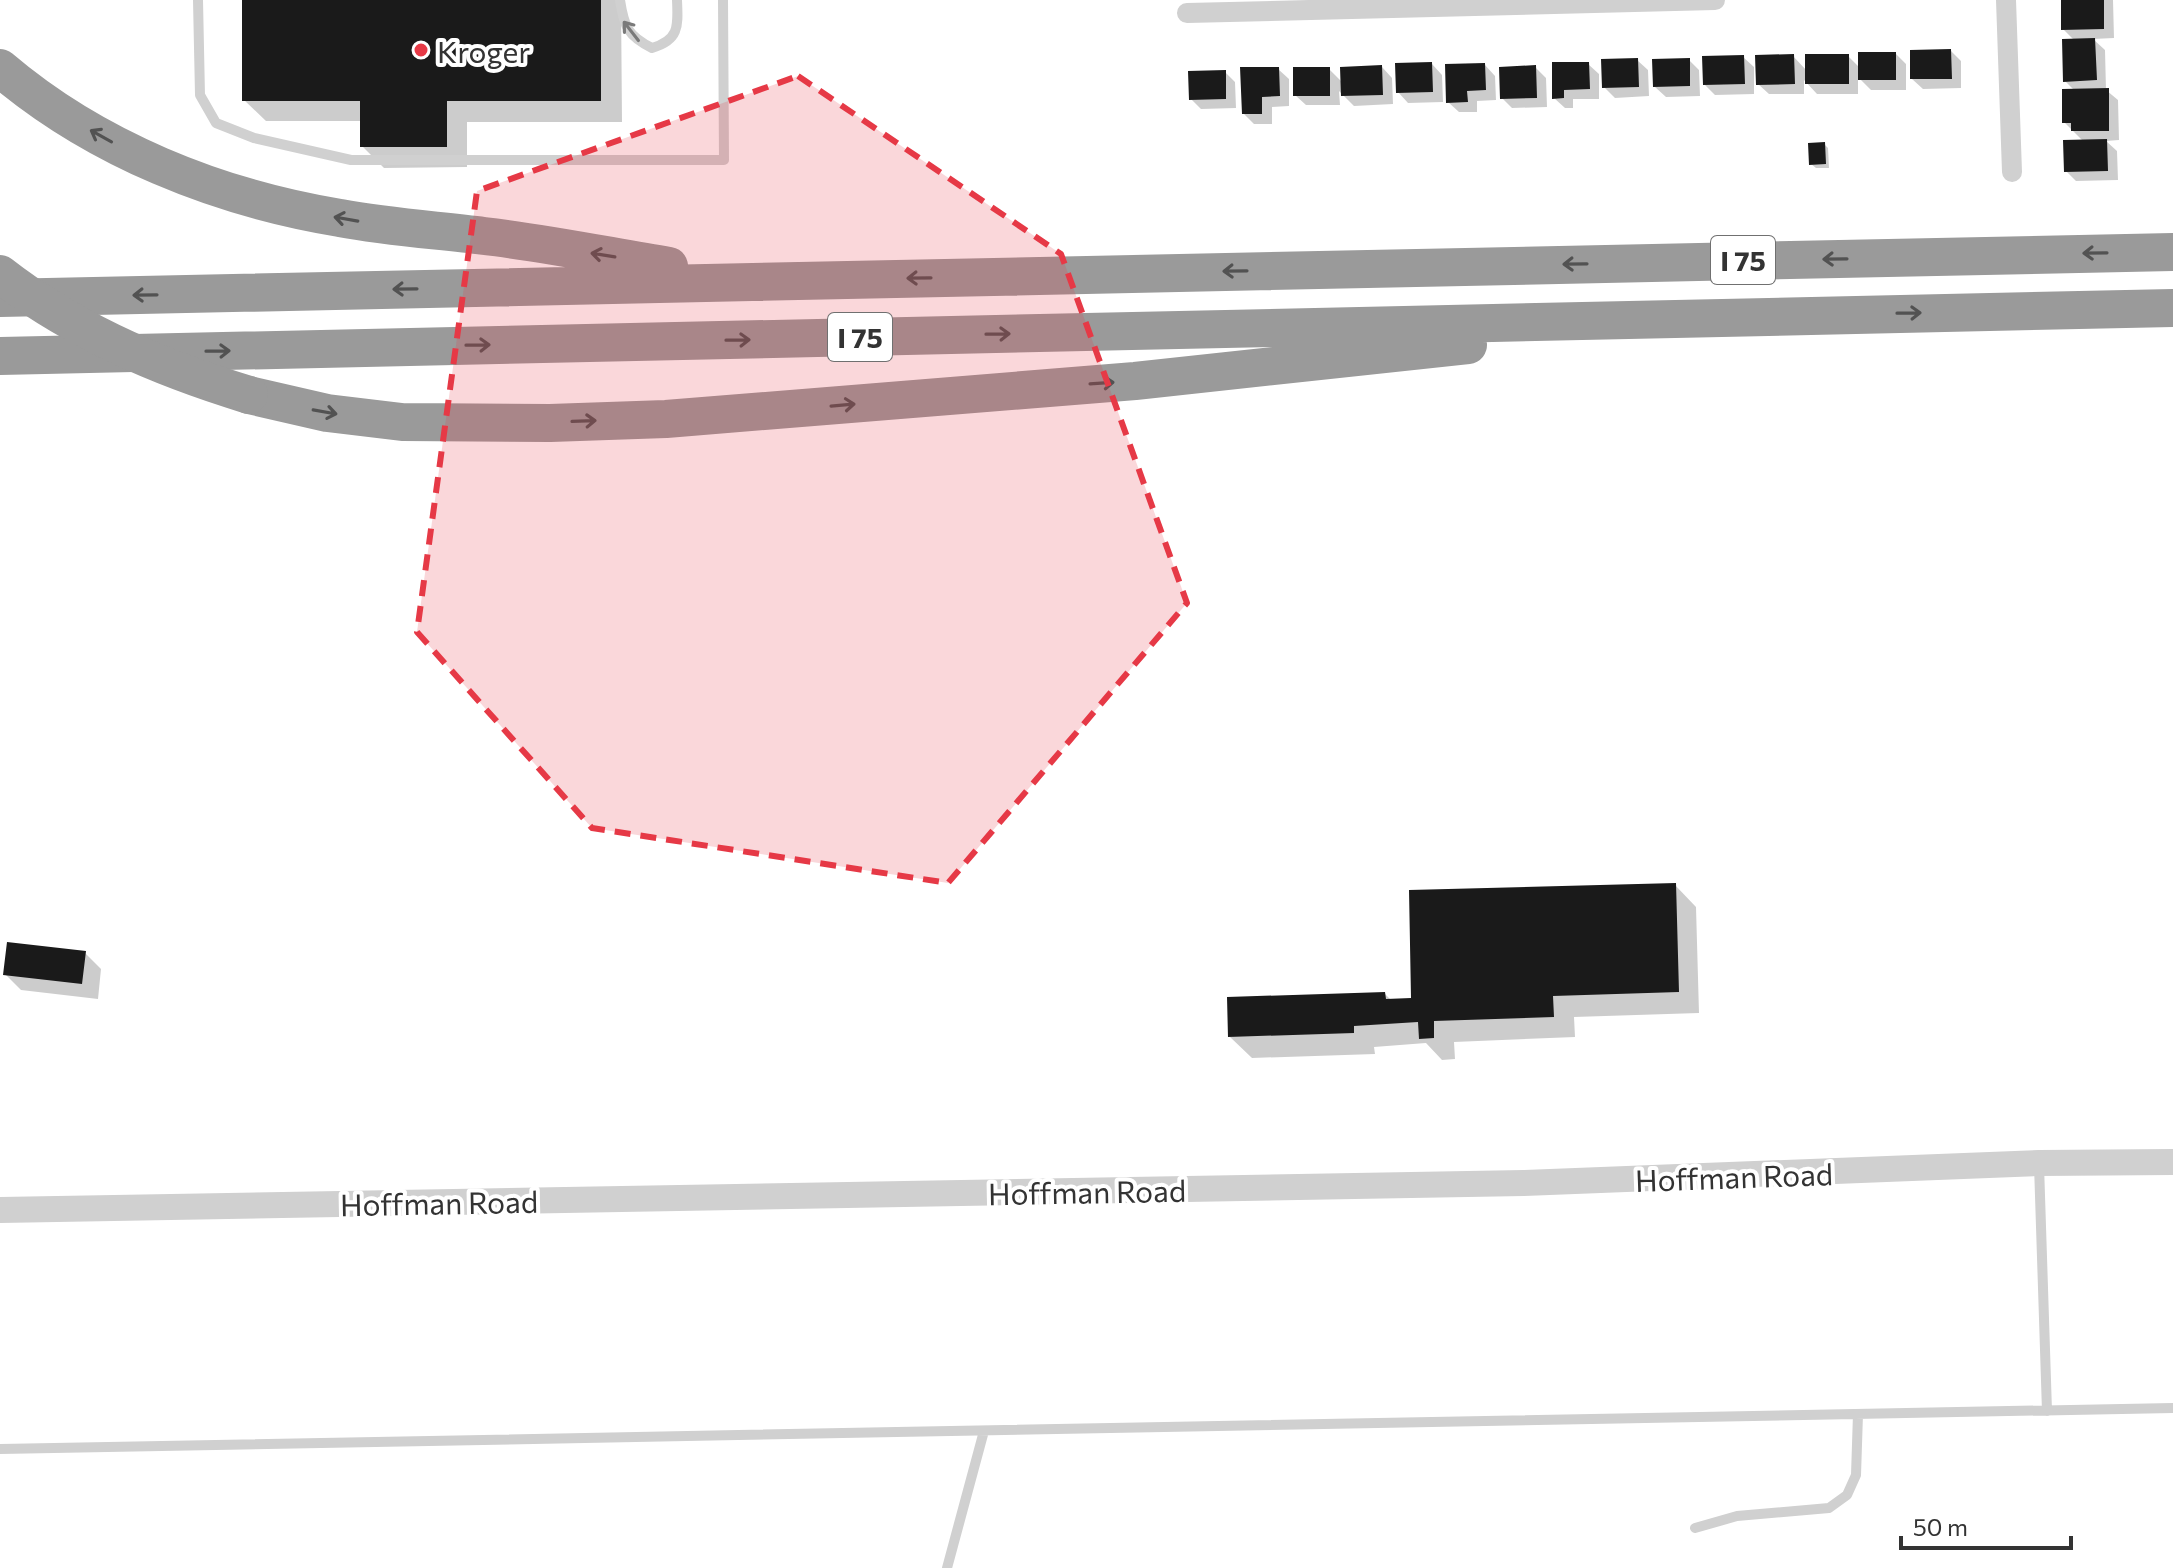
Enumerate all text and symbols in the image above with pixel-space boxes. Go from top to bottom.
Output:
one-way arrow [623,21,640,42]
place label: Kroger [437,32,530,69]
marker: Kroger [412,41,430,59]
one-way arrow [90,128,113,144]
one-way arrow [333,211,359,226]
road number: I 75 [1711,236,1775,284]
one-way arrow [2082,246,2109,261]
one-way arrow [591,247,616,262]
one-way arrow [1822,251,1849,266]
one-way arrow [1562,256,1589,272]
one-way arrow [1222,263,1249,279]
one-way arrow [906,270,933,285]
one-way arrow [392,281,419,297]
one-way arrow [132,287,159,302]
one-way arrow [1895,306,1922,321]
road number: I 75 [828,313,892,361]
one-way arrow [984,326,1011,342]
one-way arrow [724,332,751,347]
one-way arrow [464,337,491,353]
one-way arrow [204,343,231,358]
one-way arrow [1088,375,1115,390]
one-way arrow [829,397,856,412]
one-way arrow [311,406,337,421]
one-way arrow [570,414,597,429]
street label: Hoffman Road [1634,1154,1834,1198]
street label: Hoffman Road [988,1171,1186,1211]
street label: Hoffman Road [340,1182,538,1222]
scale bar [1901,1500,2071,1550]
text: 50 m [1913,1512,1968,1541]

